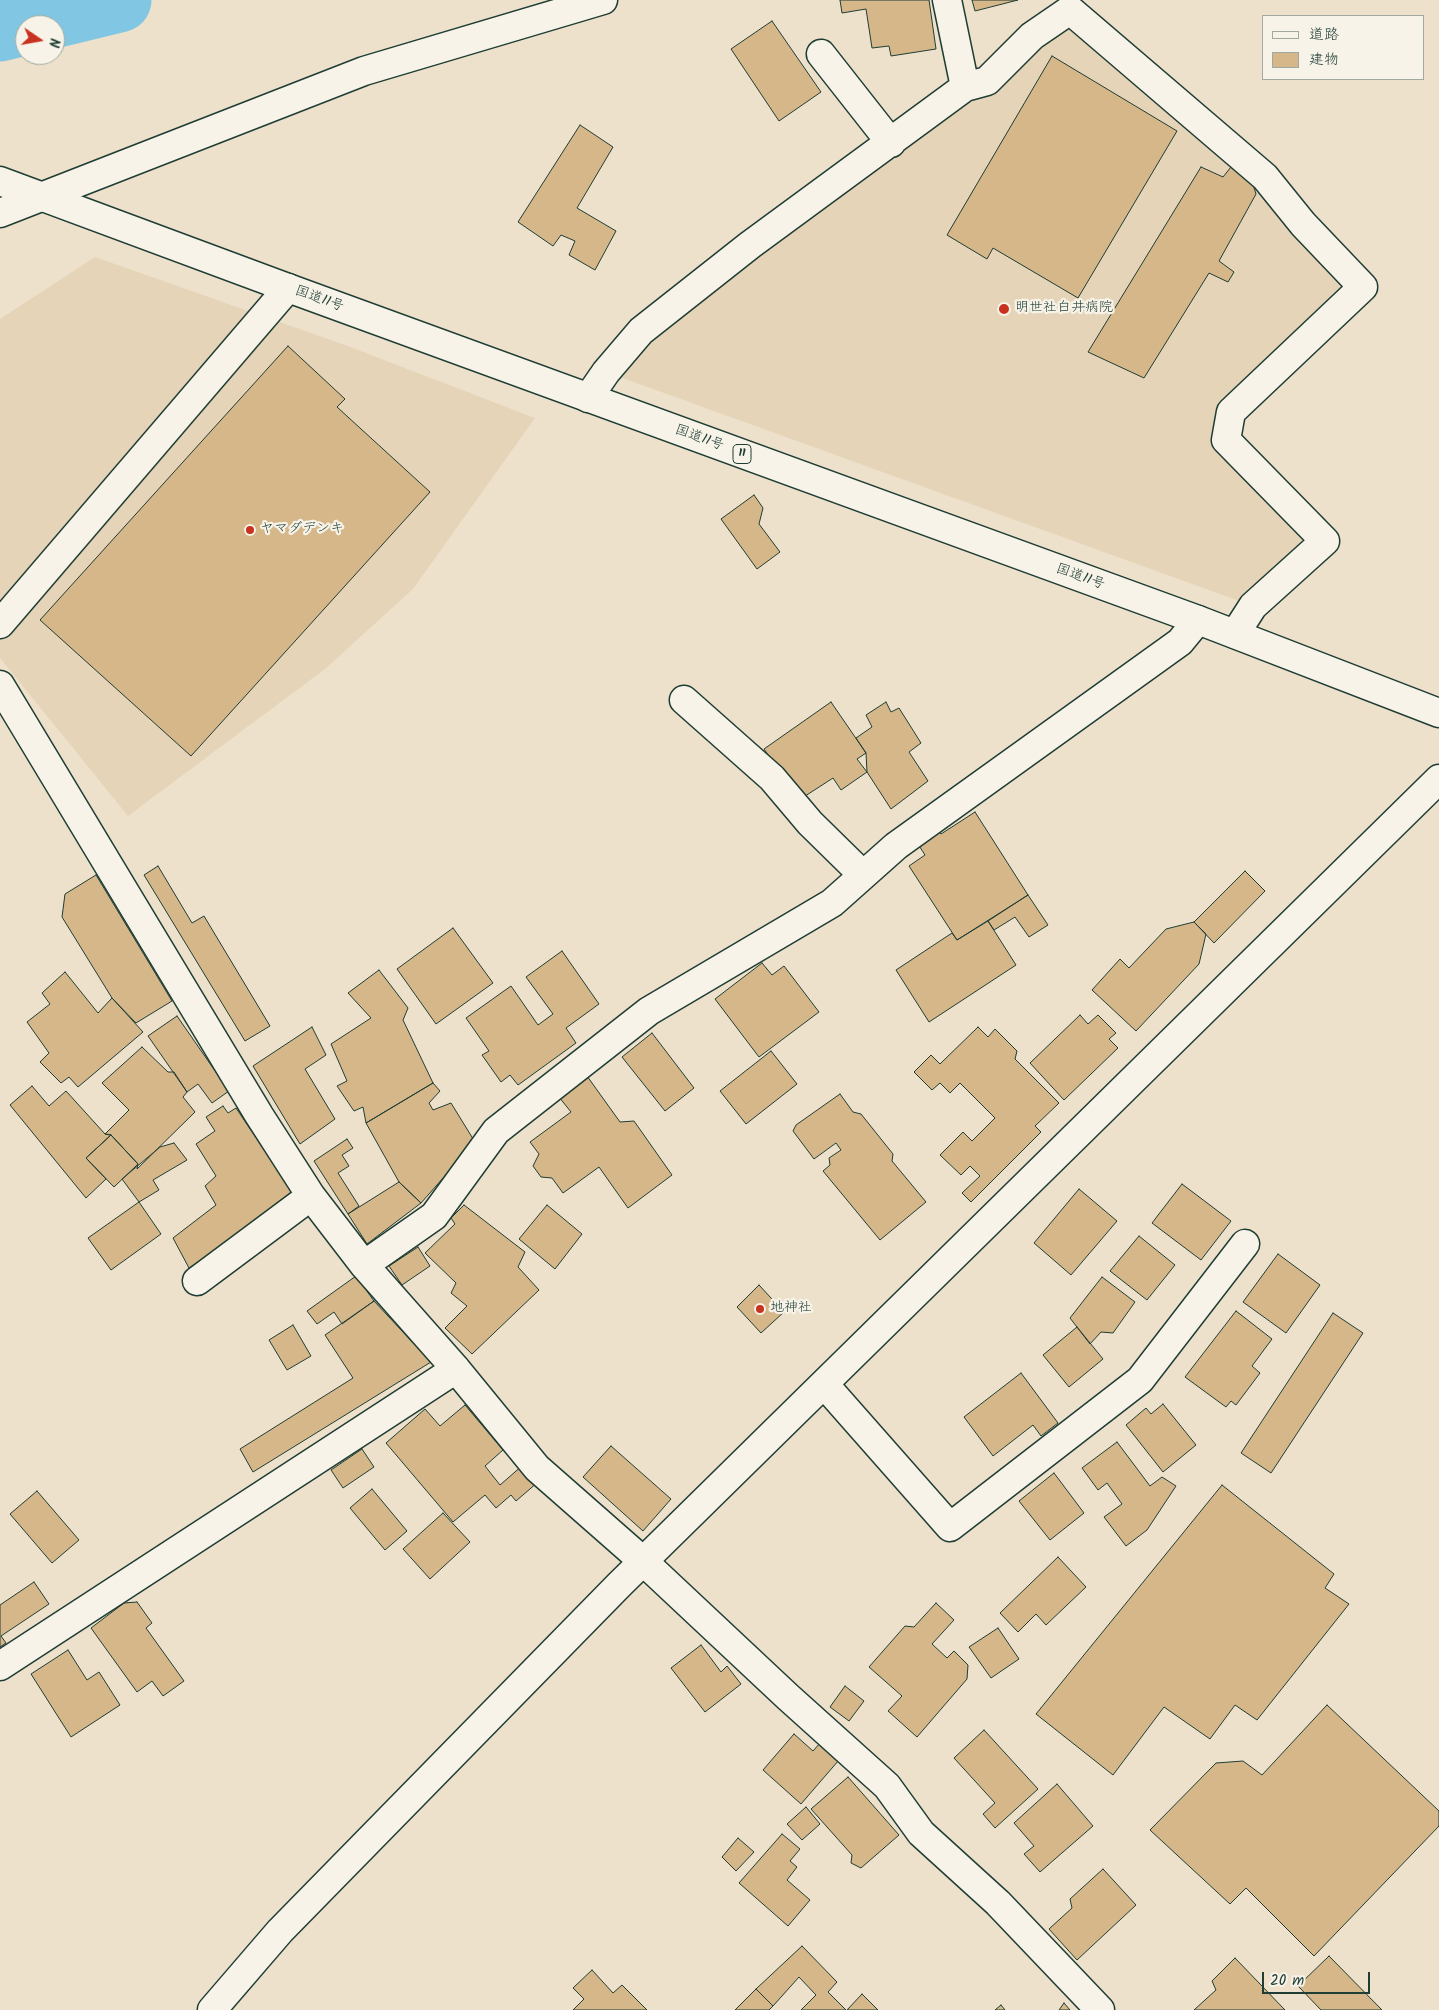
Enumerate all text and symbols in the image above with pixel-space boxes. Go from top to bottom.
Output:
north arrow [15,15,65,65]
legend [1262,15,1424,80]
text: 道路 [1309,23,1339,47]
text: N [42,36,65,50]
text: 建物 [1309,48,1339,72]
street label: 国道11号 [292,283,346,317]
place label: 明世社白井病院 [1015,301,1113,317]
marker: 明世社白井病院 [997,302,1011,316]
street label: 国道11号 [672,422,726,456]
road number: 11 [733,444,751,464]
place label: ヤマダデンキ [260,522,344,538]
marker: ヤマダデンキ [244,524,256,536]
street label: 国道11号 [1053,561,1107,595]
place label: 地神社 [770,1301,812,1317]
marker: 地神社 [754,1303,766,1315]
scale bar [1264,1962,1372,1994]
text: 20 m [1270,1969,1304,1993]

